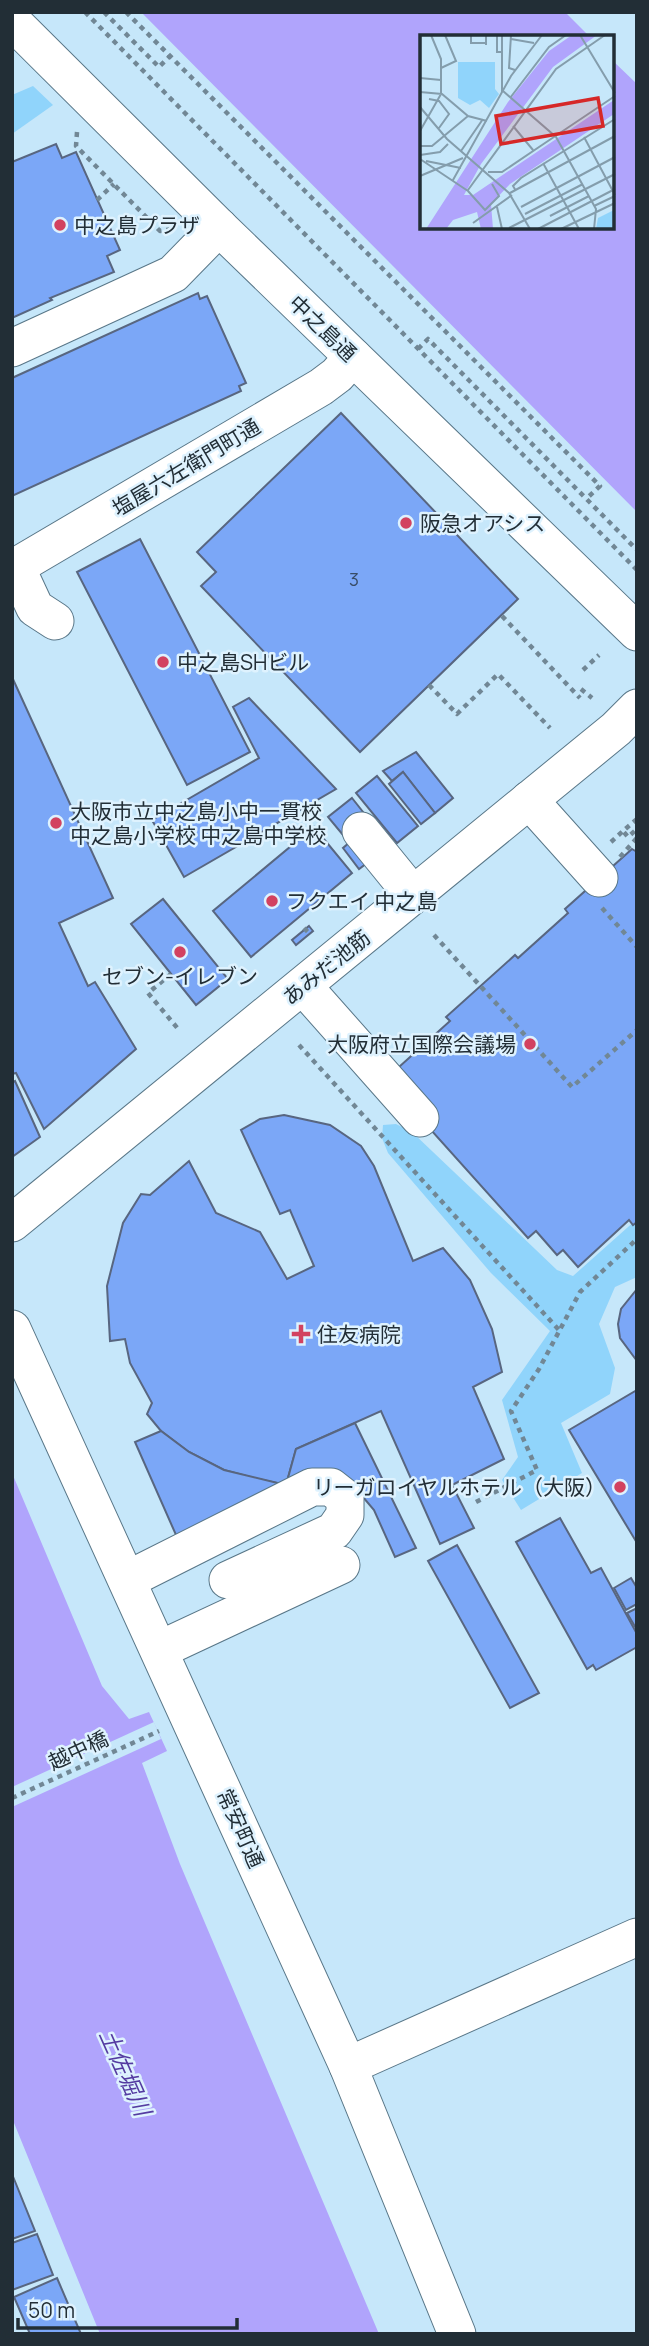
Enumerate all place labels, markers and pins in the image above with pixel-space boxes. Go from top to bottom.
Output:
place label: 中之島プラザ [74,211,200,239]
marker: 中之島プラザ [52,217,68,233]
place label: 阪急オアシス [420,509,545,537]
marker: 阪急オアシス [398,515,414,531]
place label: 中之島SHビル [177,648,309,676]
marker: 中之島SHビル [155,654,171,670]
place label: 大阪市立中之島小中一貫校 中之島小学校 中之島中学校 [70,797,326,849]
marker: 大阪市立中之島小中一貫校 中之島小学校 中之島中学校 [48,815,64,831]
place label: フクエイ 中之島 [286,887,437,915]
marker: フクエイ 中之島 [264,893,280,909]
marker: セブン-イレブン [172,944,188,960]
place label: セブン-イレブン [102,962,258,990]
place label: 大阪府立国際会議場 [327,1030,516,1058]
marker: 大阪府立国際会議場 [522,1036,538,1052]
place label: 住友病院 [317,1320,401,1348]
marker: 住友病院 [291,1324,311,1344]
place label: リーガロイヤルホテル（大阪） [313,1473,606,1501]
marker: リーガロイヤルホテル（大阪） [612,1479,628,1495]

